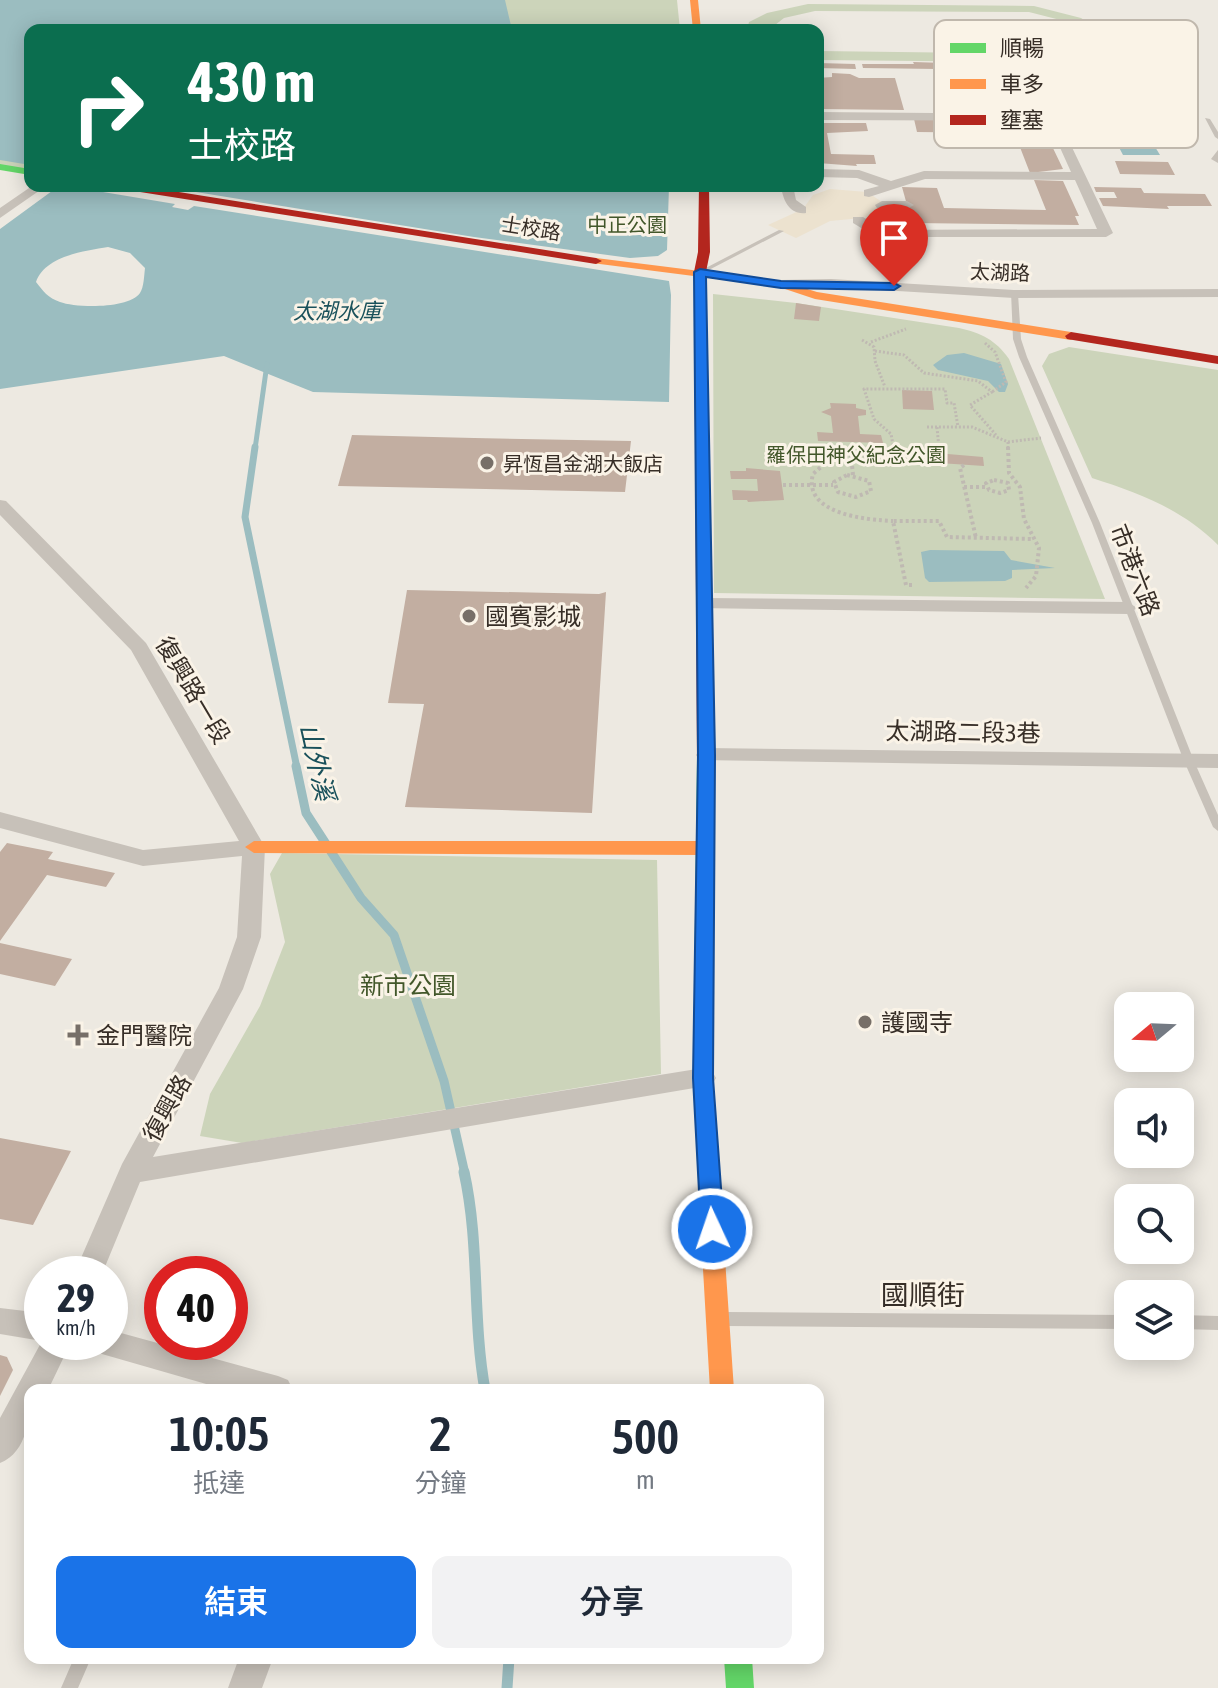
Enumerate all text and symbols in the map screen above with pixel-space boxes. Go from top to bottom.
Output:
legend [934,20,1198,148]
text: 順暢 [1000,35,1044,61]
text: 430 m [188,50,315,114]
icon: right [56,56,160,160]
text: 車多 [1000,71,1044,97]
text: 壅塞 [1000,107,1044,133]
text: 士校路 [188,124,296,166]
pin [860,204,928,286]
street label: 士校路 [500,212,562,244]
park label: 中正公園 [587,213,667,236]
icon: arrive [872,216,916,260]
street label: 太湖路 [970,259,1030,285]
water label: 太湖水庫 [293,298,384,324]
park label: 羅保田神父紀念公園 [766,443,946,466]
place label: 昇恆昌金湖大飯店 [503,452,663,475]
marker: 昇恆昌金湖大飯店 [478,454,496,472]
street label: 市港六路 [1105,520,1165,620]
place label: 國賓影城 [485,603,581,630]
marker: 國賓影城 [460,607,478,625]
street label: 復興路一段 [151,632,235,748]
street label: 太湖路二段3巷 [885,717,1041,747]
water label: 山外溪 [294,721,341,807]
park label: 新市公園 [360,972,456,999]
north arrow [1114,992,1194,1072]
map controls [1114,992,1194,1360]
place label: 護國寺 [881,1009,953,1036]
marker: 護國寺 [856,1013,874,1031]
place label: 金門醫院 [96,1022,192,1049]
marker: 金門醫院 [67,1024,89,1046]
street label: 復興路 [138,1070,196,1146]
button: sound [1114,1088,1194,1168]
button: search [1114,1184,1194,1264]
position arrow [670,1187,754,1271]
speed limit sign: 40 [144,1256,248,1360]
text: 29 [57,1275,95,1320]
street label: 國順街 [881,1279,965,1311]
button: layers [1114,1280,1194,1360]
text: km/h [56,1316,96,1339]
text: 10:05 [169,1406,270,1461]
text: 2 [429,1406,452,1461]
text: 500 [611,1409,679,1464]
text: m [636,1465,655,1495]
text: 抵達 [193,1468,245,1498]
text: 分鐘 [415,1468,467,1498]
button: 結束 [56,1556,416,1648]
button: 分享 [432,1556,792,1648]

